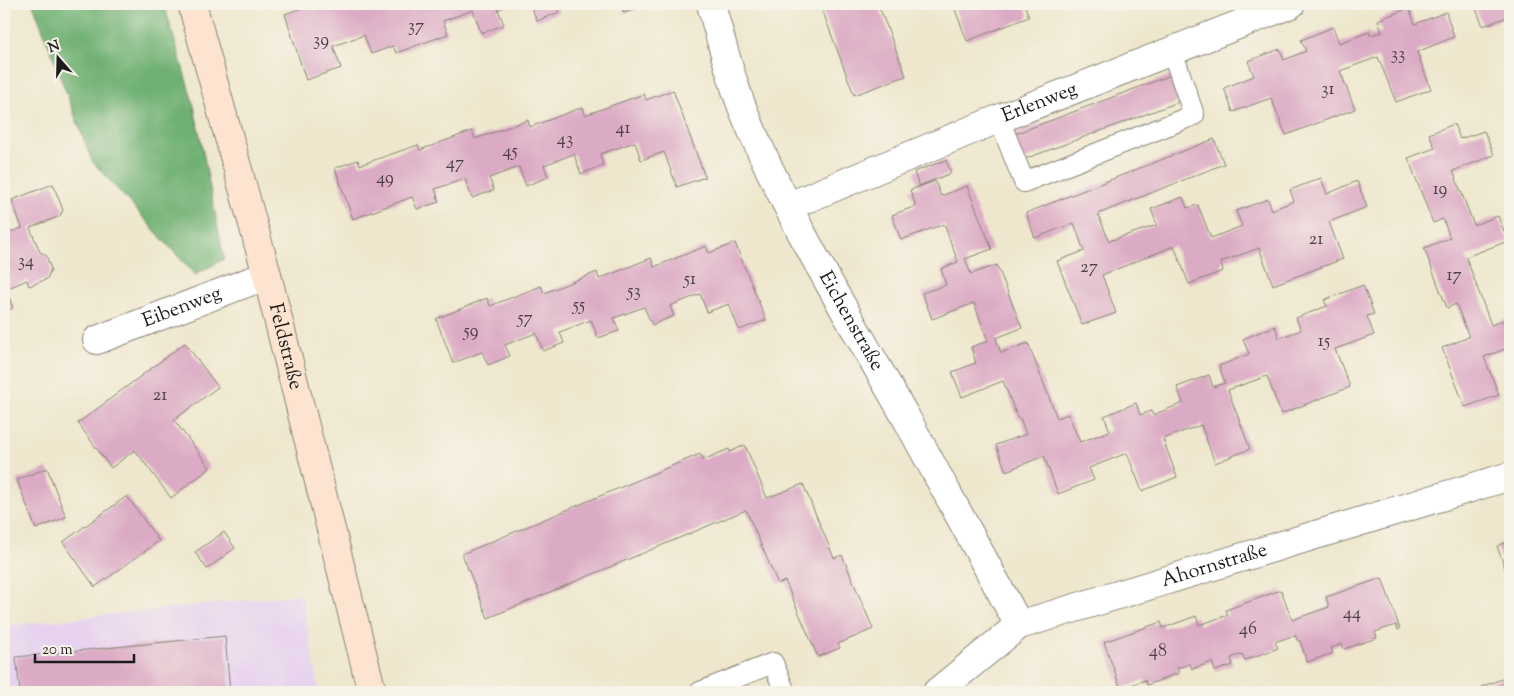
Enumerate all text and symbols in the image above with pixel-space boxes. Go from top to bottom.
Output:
house number: 37 [408,14,424,40]
house number: 39 [313,28,329,54]
north arrow [32,32,82,82]
text: N [46,36,63,59]
house number: 33 [1391,42,1405,68]
street label: Erlenweg [998,75,1082,131]
house number: 31 [1321,77,1335,103]
house number: 41 [615,116,631,142]
house number: 43 [557,127,573,153]
house number: 45 [502,139,518,165]
house number: 47 [446,151,464,177]
house number: 49 [376,166,394,192]
house number: 19 [1433,177,1448,203]
house number: 21 [1309,227,1323,253]
house number: 34 [18,249,34,275]
house number: 27 [1080,255,1098,281]
house number: 17 [1446,263,1462,289]
street label: Eichenstraße [811,266,891,377]
house number: 51 [683,267,696,293]
street label: Eibenweg [138,279,226,336]
house number: 53 [626,279,641,305]
house number: 55 [572,293,585,319]
street label: Feldstraße [260,300,310,393]
house number: 57 [516,306,533,332]
house number: 59 [463,319,479,345]
house number: 15 [1318,329,1330,355]
house number: 21 [153,383,167,409]
street label: Ahornstraße [1158,536,1271,595]
house number: 44 [1343,601,1361,627]
house number: 46 [1239,617,1257,643]
scale bar [35,631,134,663]
house number: 48 [1149,639,1167,665]
text: 20 m [42,640,73,661]

